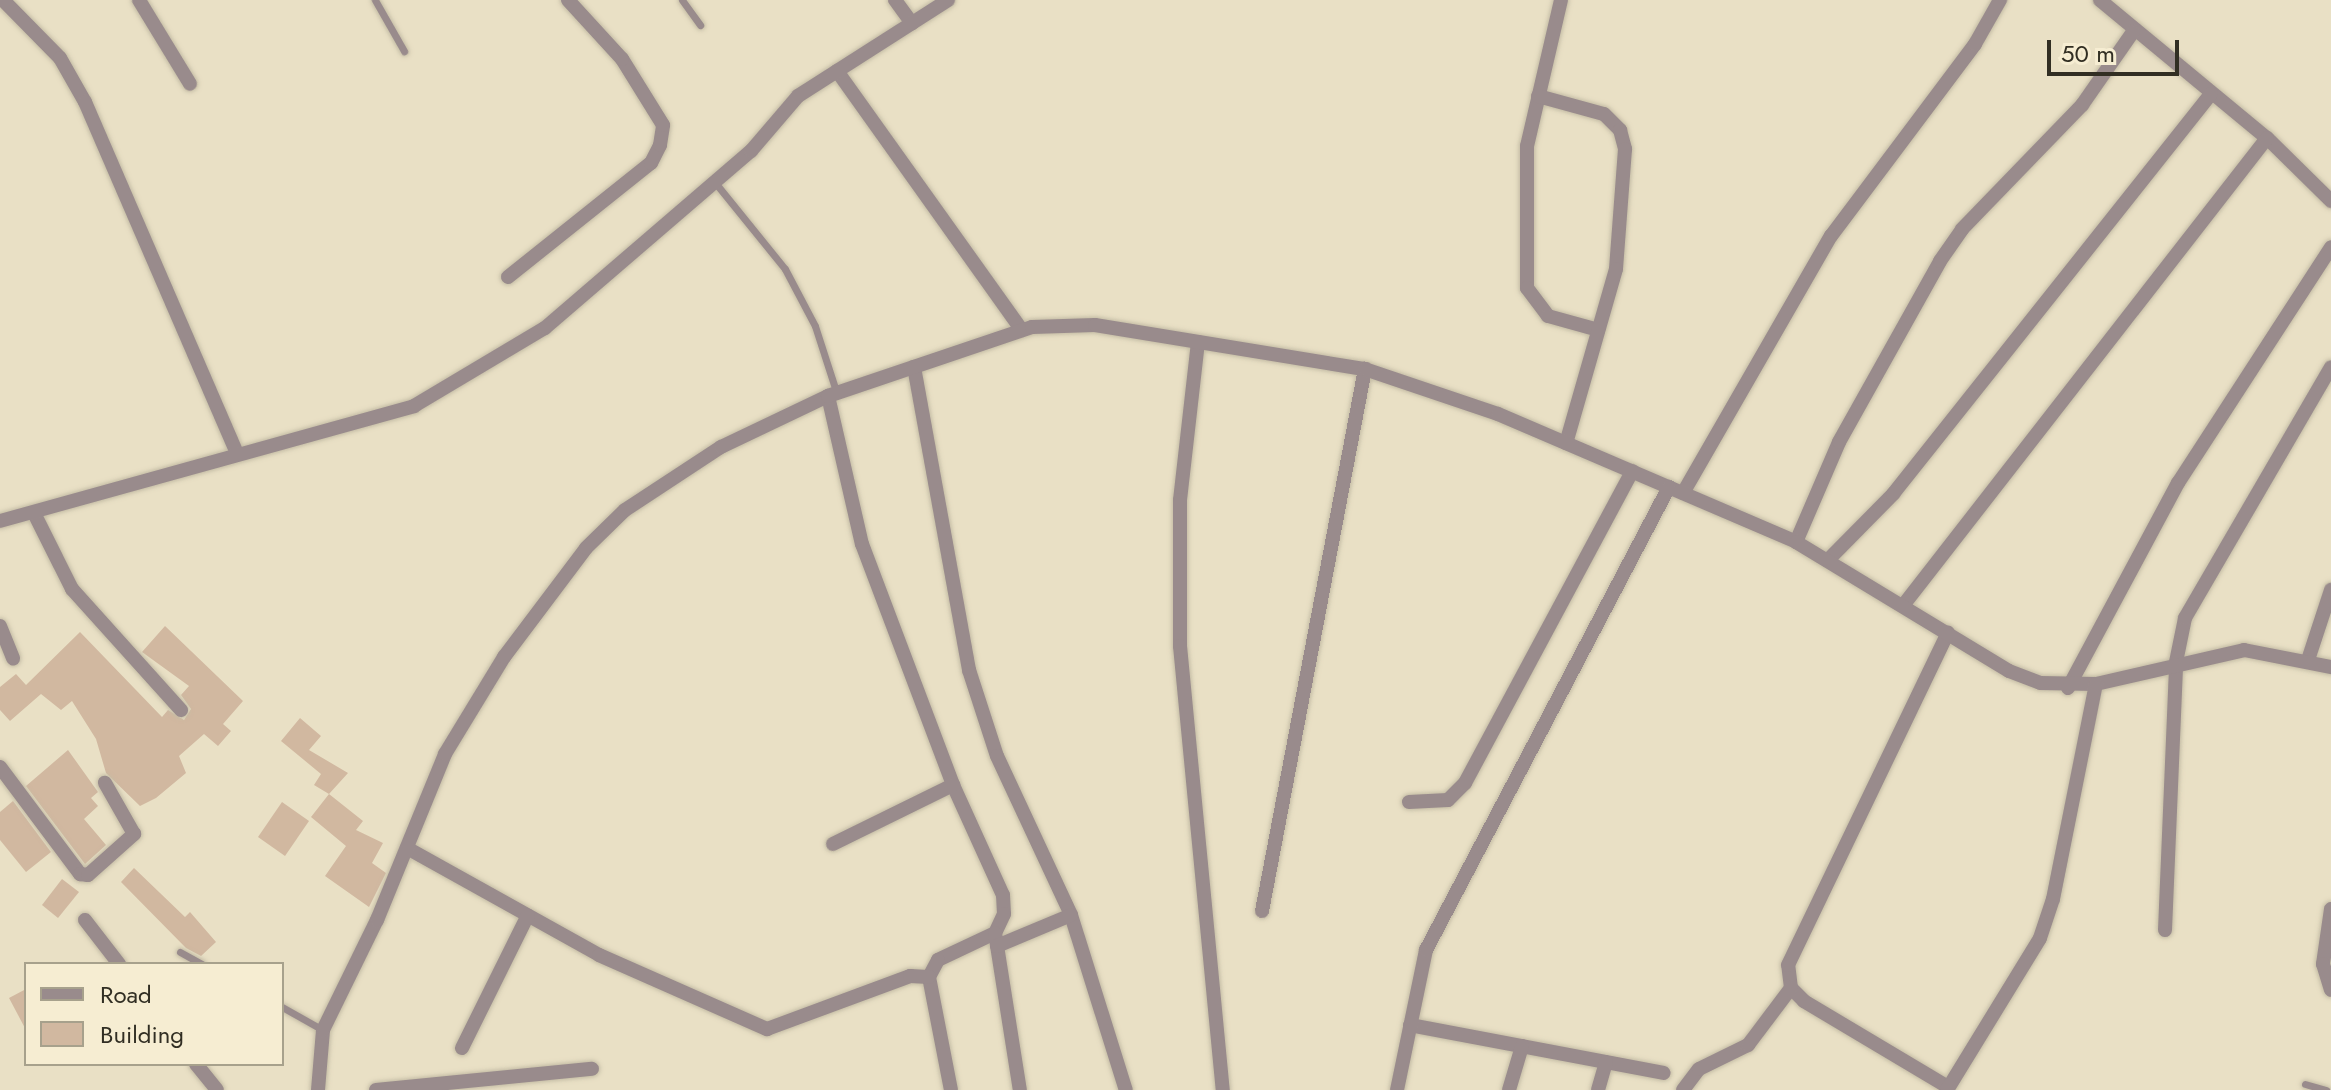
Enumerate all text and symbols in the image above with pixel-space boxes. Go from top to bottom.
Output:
scale bar [2051,24,2183,74]
text: 50 m [2061,36,2115,71]
legend [24,962,284,1066]
text: Road [100,977,152,1012]
text: Building [100,1017,184,1052]

